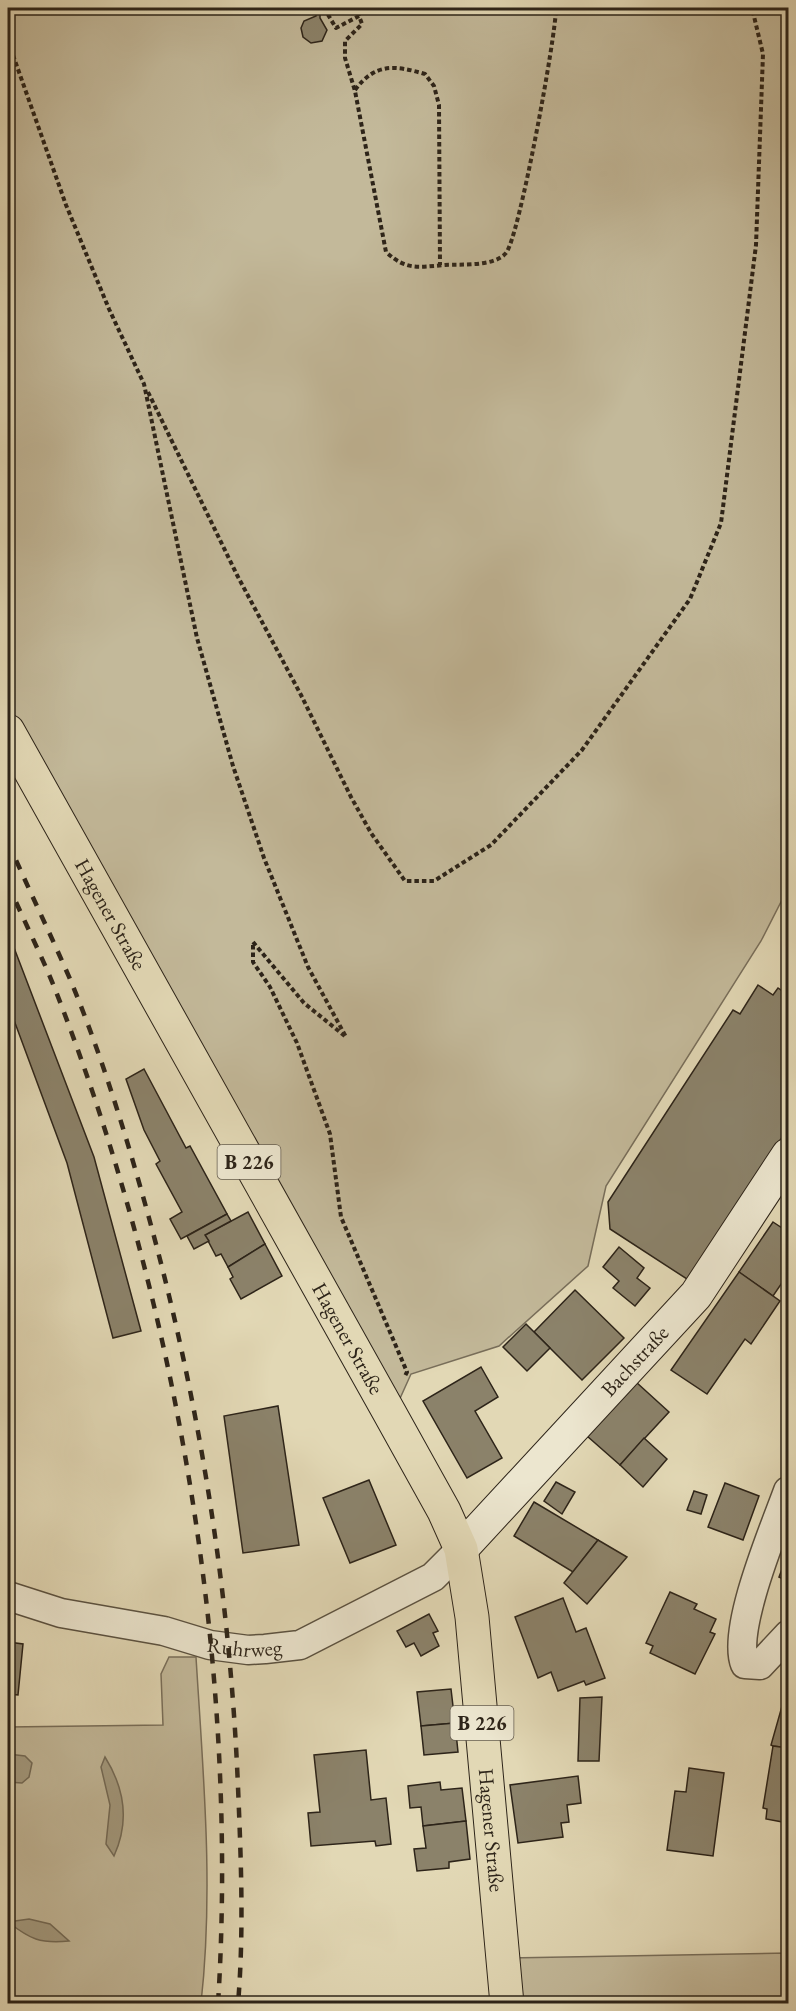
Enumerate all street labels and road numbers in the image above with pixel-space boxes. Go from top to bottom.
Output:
street label: Hagener Straße [69,853,153,975]
road number: B 226 [218,1145,280,1179]
street label: Hagener Straße [306,1278,390,1399]
street label: Bachstraße [595,1319,674,1402]
street label: Ruhrweg [205,1631,284,1663]
road number: B 226 [450,1706,514,1740]
street label: Hagener Straße [473,1767,511,1893]

